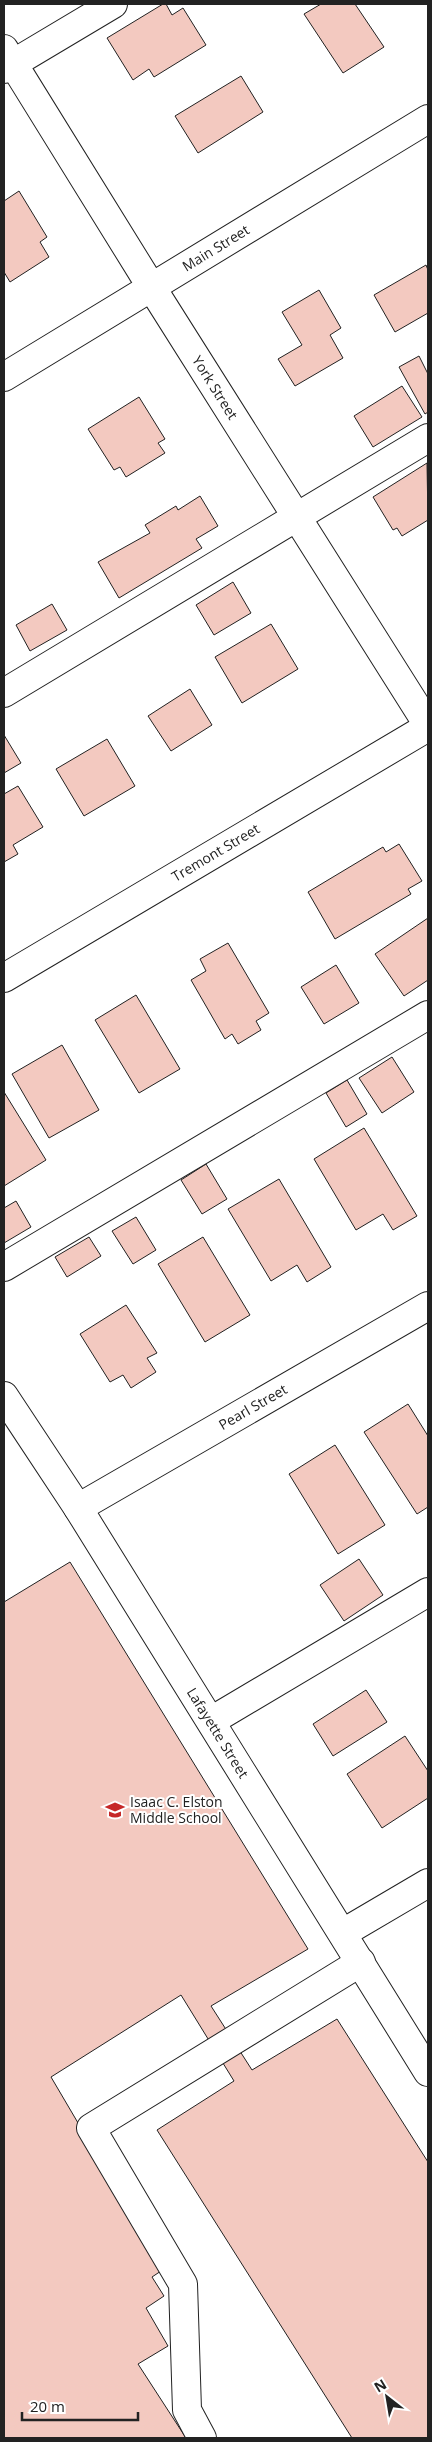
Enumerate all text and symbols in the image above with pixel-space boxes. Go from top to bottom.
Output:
street label: Main Street [178,220,253,275]
street label: York Street [188,352,243,423]
street label: Tremont Street [168,819,263,886]
street label: Pearl Street [215,1379,290,1434]
street label: Lafayette Street [183,1684,253,1782]
place label: Isaac C. Elston Middle School [130,1792,223,1827]
school or university icon: Isaac C. Elston Middle School [104,1799,126,1821]
north arrow [362,2372,412,2422]
text: N [370,2374,390,2397]
scale bar [22,2390,139,2422]
text: 20 m [30,2396,65,2416]

